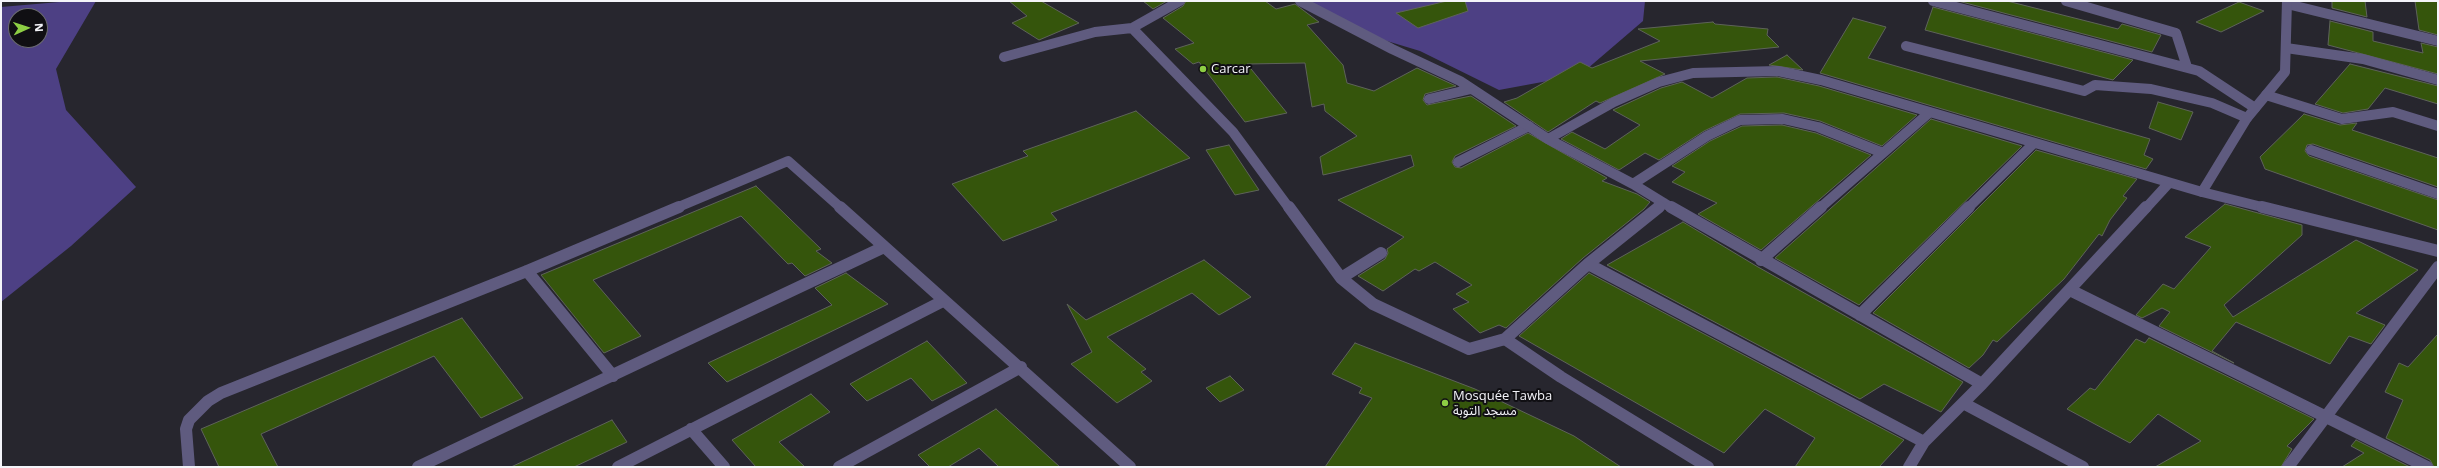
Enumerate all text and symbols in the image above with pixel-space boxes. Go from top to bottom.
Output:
north arrow [8,8,48,48]
text: N [32,23,47,32]
place label: Carcar [1211,61,1250,77]
marker: Carcar [1198,64,1208,74]
place label: Mosquée Tawba مسجد التوبة [1453,388,1552,419]
marker: Mosquée Tawba مسجد التوبة [1440,398,1450,408]

